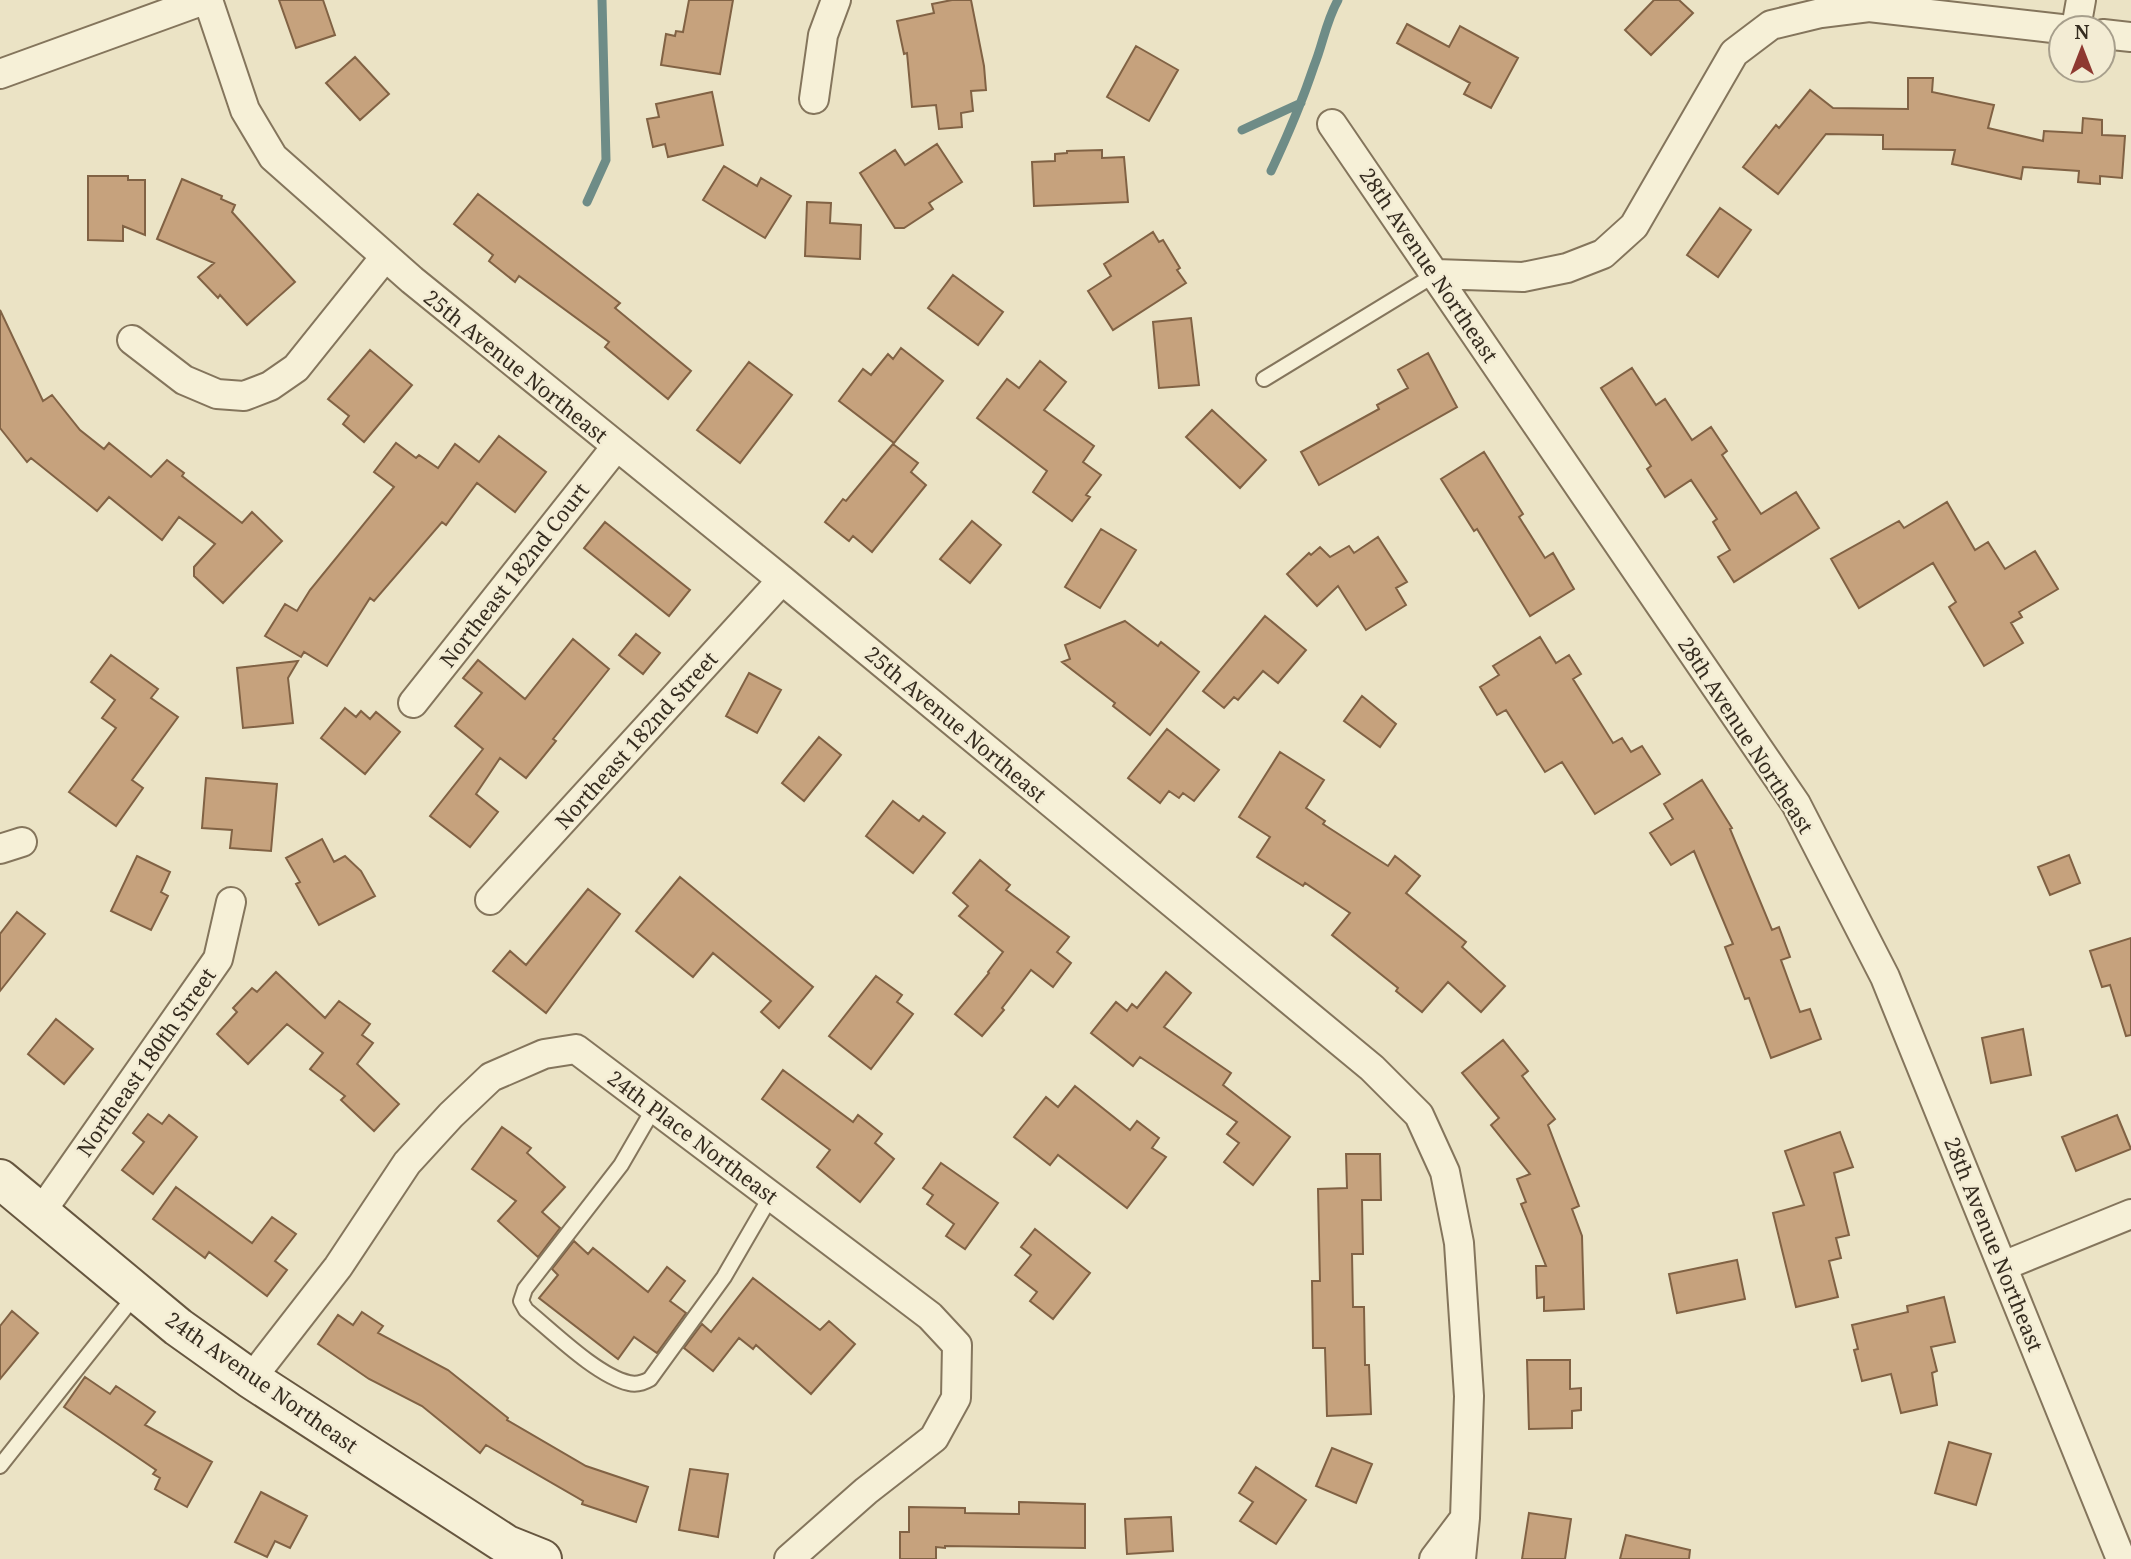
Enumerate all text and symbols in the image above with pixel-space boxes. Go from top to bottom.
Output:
north arrow [2047,14,2117,84]
text: N [2075,19,2090,45]
street label: 28th Avenue Northeast [1353,162,1505,368]
street label: 25th Avenue Northeast [418,283,614,449]
street label: Northeast 182nd Court [433,477,595,673]
street label: 28th Avenue Northeast [1672,631,1820,839]
street label: 25th Avenue Northeast [859,640,1053,808]
street label: Northeast 182nd Street [549,645,723,835]
street label: Northeast 180th Street [70,962,222,1162]
street label: 24th Place Northeast [602,1064,784,1210]
street label: 28th Avenue Northeast [1938,1133,2050,1355]
street label: 24th Avenue Northeast [160,1305,364,1459]

